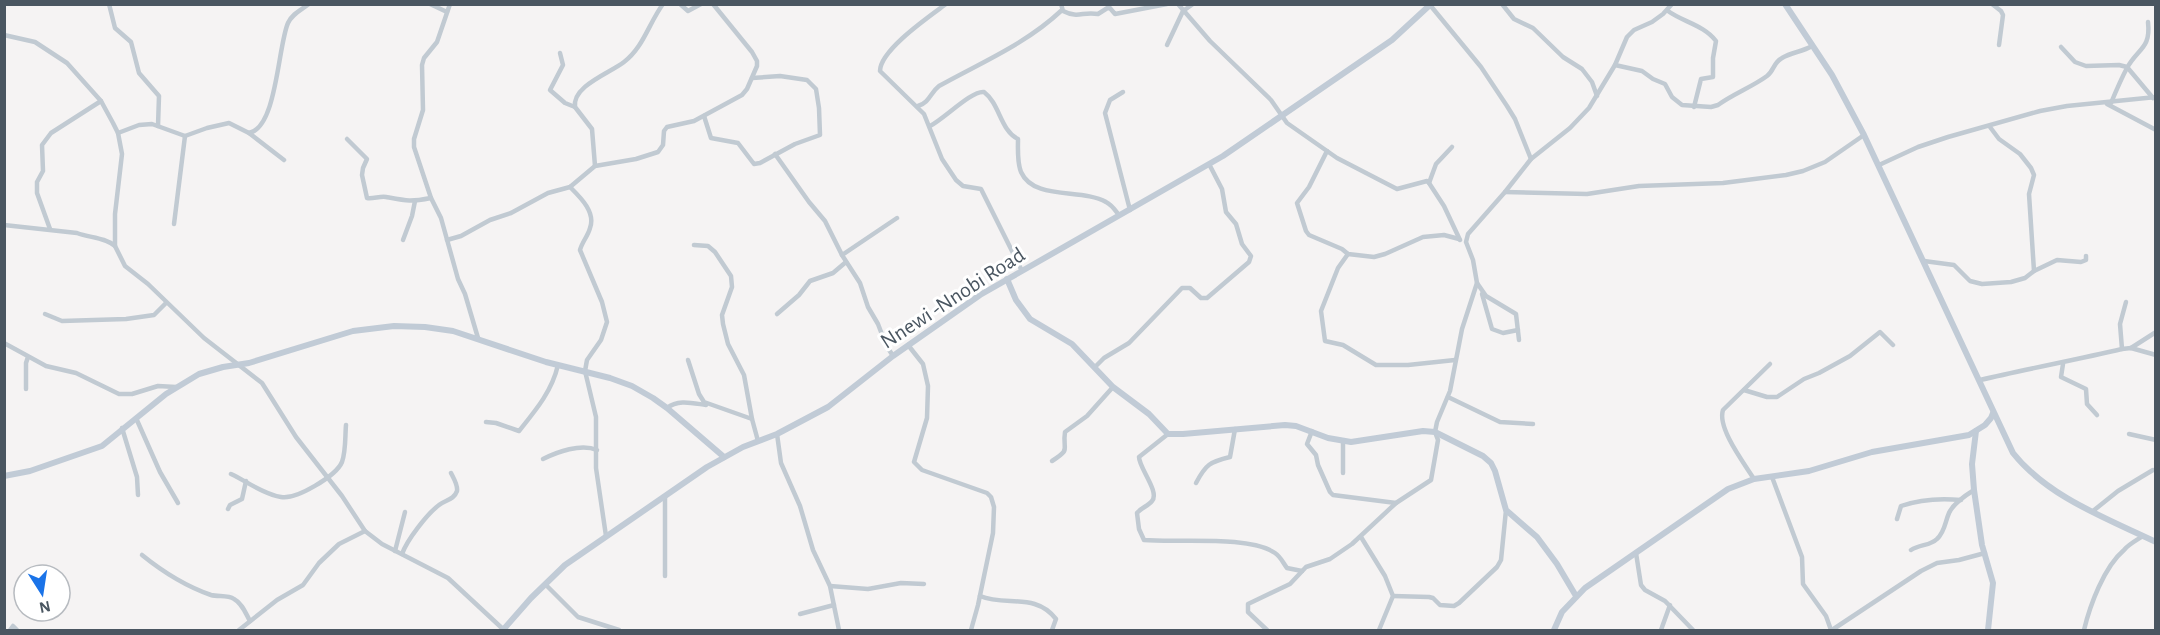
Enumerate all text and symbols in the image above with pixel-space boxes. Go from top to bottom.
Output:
street label: Nnewi -Nnobi Road [876,243,1029,353]
north arrow [12,563,72,623]
text: N [38,598,52,616]

